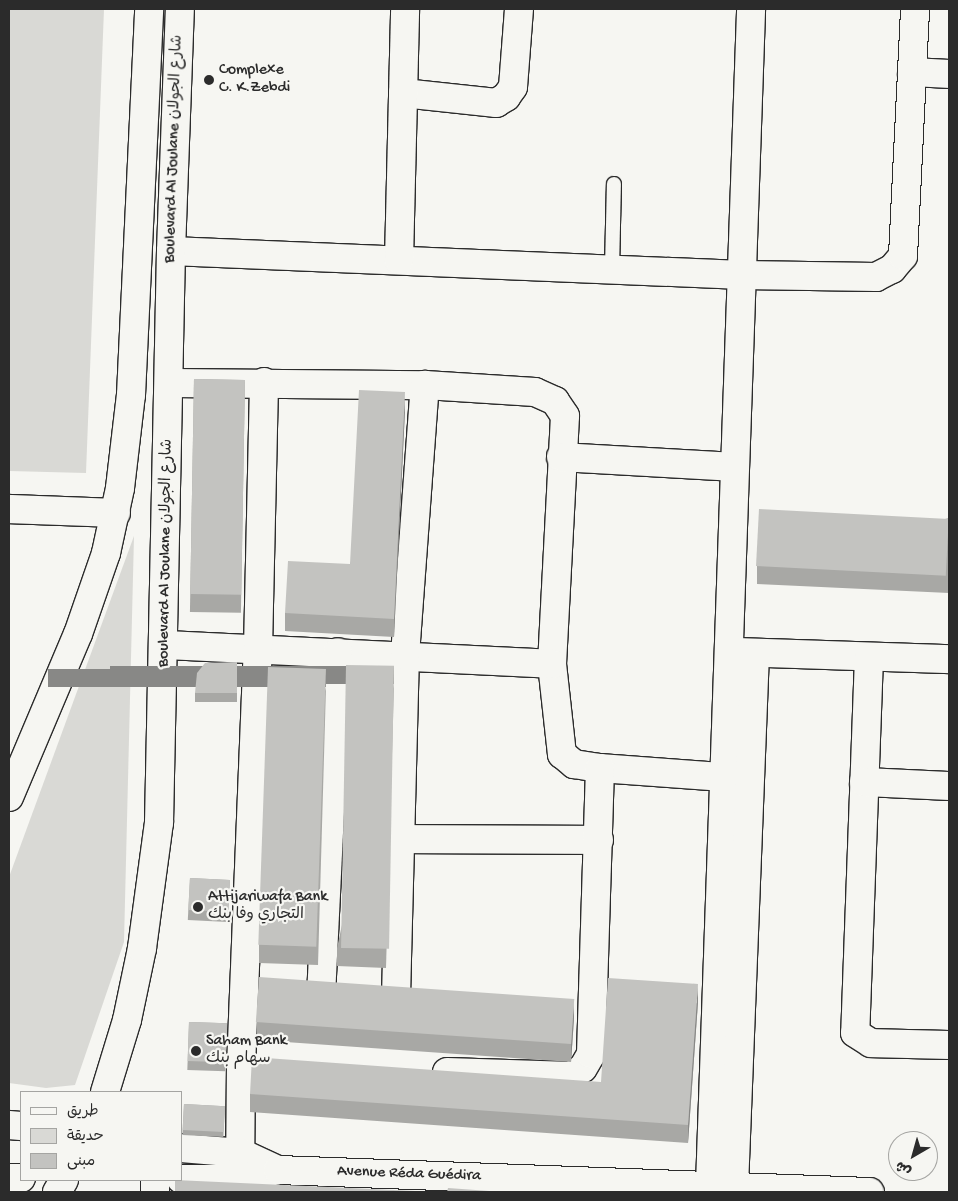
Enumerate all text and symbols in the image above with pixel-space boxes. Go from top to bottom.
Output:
street label: Boulevard Al Joulane شارع الجولان [161,35,189,263]
place label: Complexe C. K.Zebdi [219,61,290,99]
marker: Complexe C. K.Zebdi [203,74,215,86]
street label: Boulevard Al Joulane شارع الجولان [155,439,179,667]
place label: Attijariwafa Bank التجاري وفا بنك [208,888,327,926]
marker: Attijariwafa Bank التجاري وفا بنك [192,901,204,913]
place label: Saham Bank سهام بنك [206,1032,287,1070]
marker: Saham Bank سهام بنك [190,1045,202,1057]
legend [20,1091,182,1181]
text: طريق [67,1103,99,1121]
text: حديقة [67,1128,104,1146]
north arrow [888,1131,938,1181]
text: مبنى [67,1153,95,1171]
text: ش [893,1156,915,1179]
street label: Avenue Réda Guédira [337,1163,481,1187]

